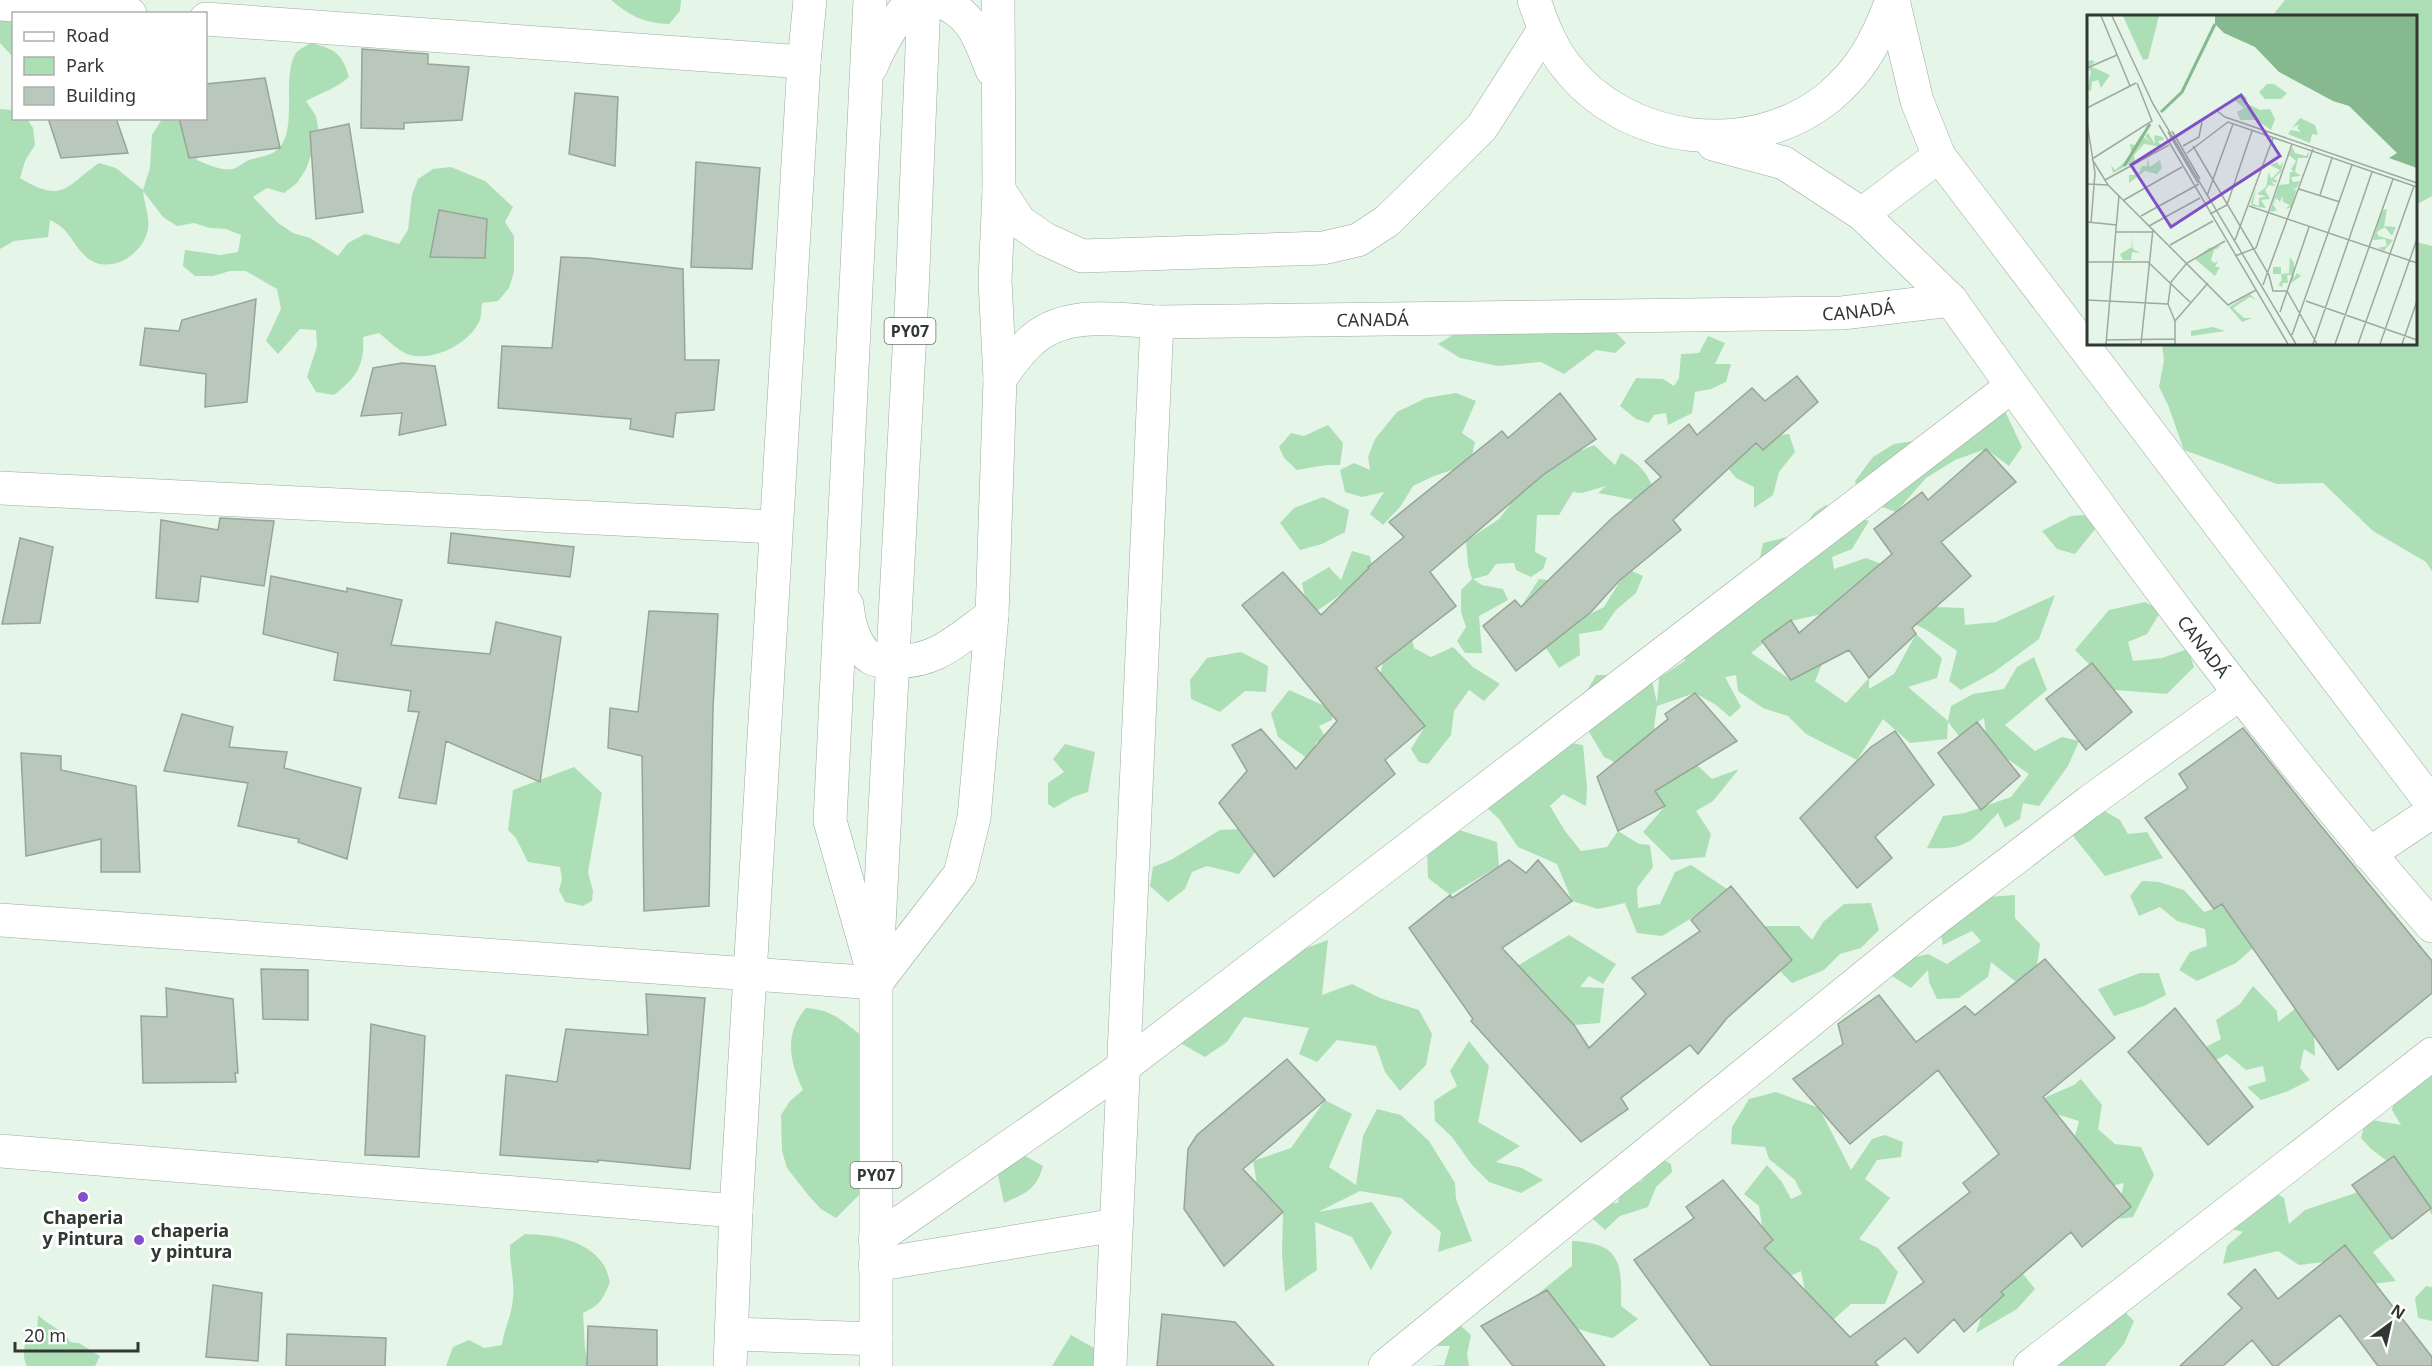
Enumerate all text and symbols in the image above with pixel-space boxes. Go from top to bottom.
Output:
legend [12,12,207,120]
inset map [2087,15,2417,345]
text: Road [66,23,109,47]
text: Park [66,53,104,77]
text: Building [66,83,136,107]
street label: CANADÁ [1822,295,1896,325]
street label: CANADÁ [1336,307,1409,332]
road number: PY07 [884,318,936,344]
street label: CANADÁ [2172,610,2236,683]
road number: PY07 [850,1162,902,1188]
marker: Chaperia y Pintura [76,1190,90,1204]
place label: Chaperia y Pintura [42,1205,124,1250]
place label: chaperia y pintura [151,1218,232,1263]
marker: chaperia y pintura [132,1233,146,1247]
north arrow [2360,1294,2420,1354]
text: N [2387,1299,2410,1324]
scale bar [15,1315,138,1353]
text: 20 m [24,1323,66,1347]

